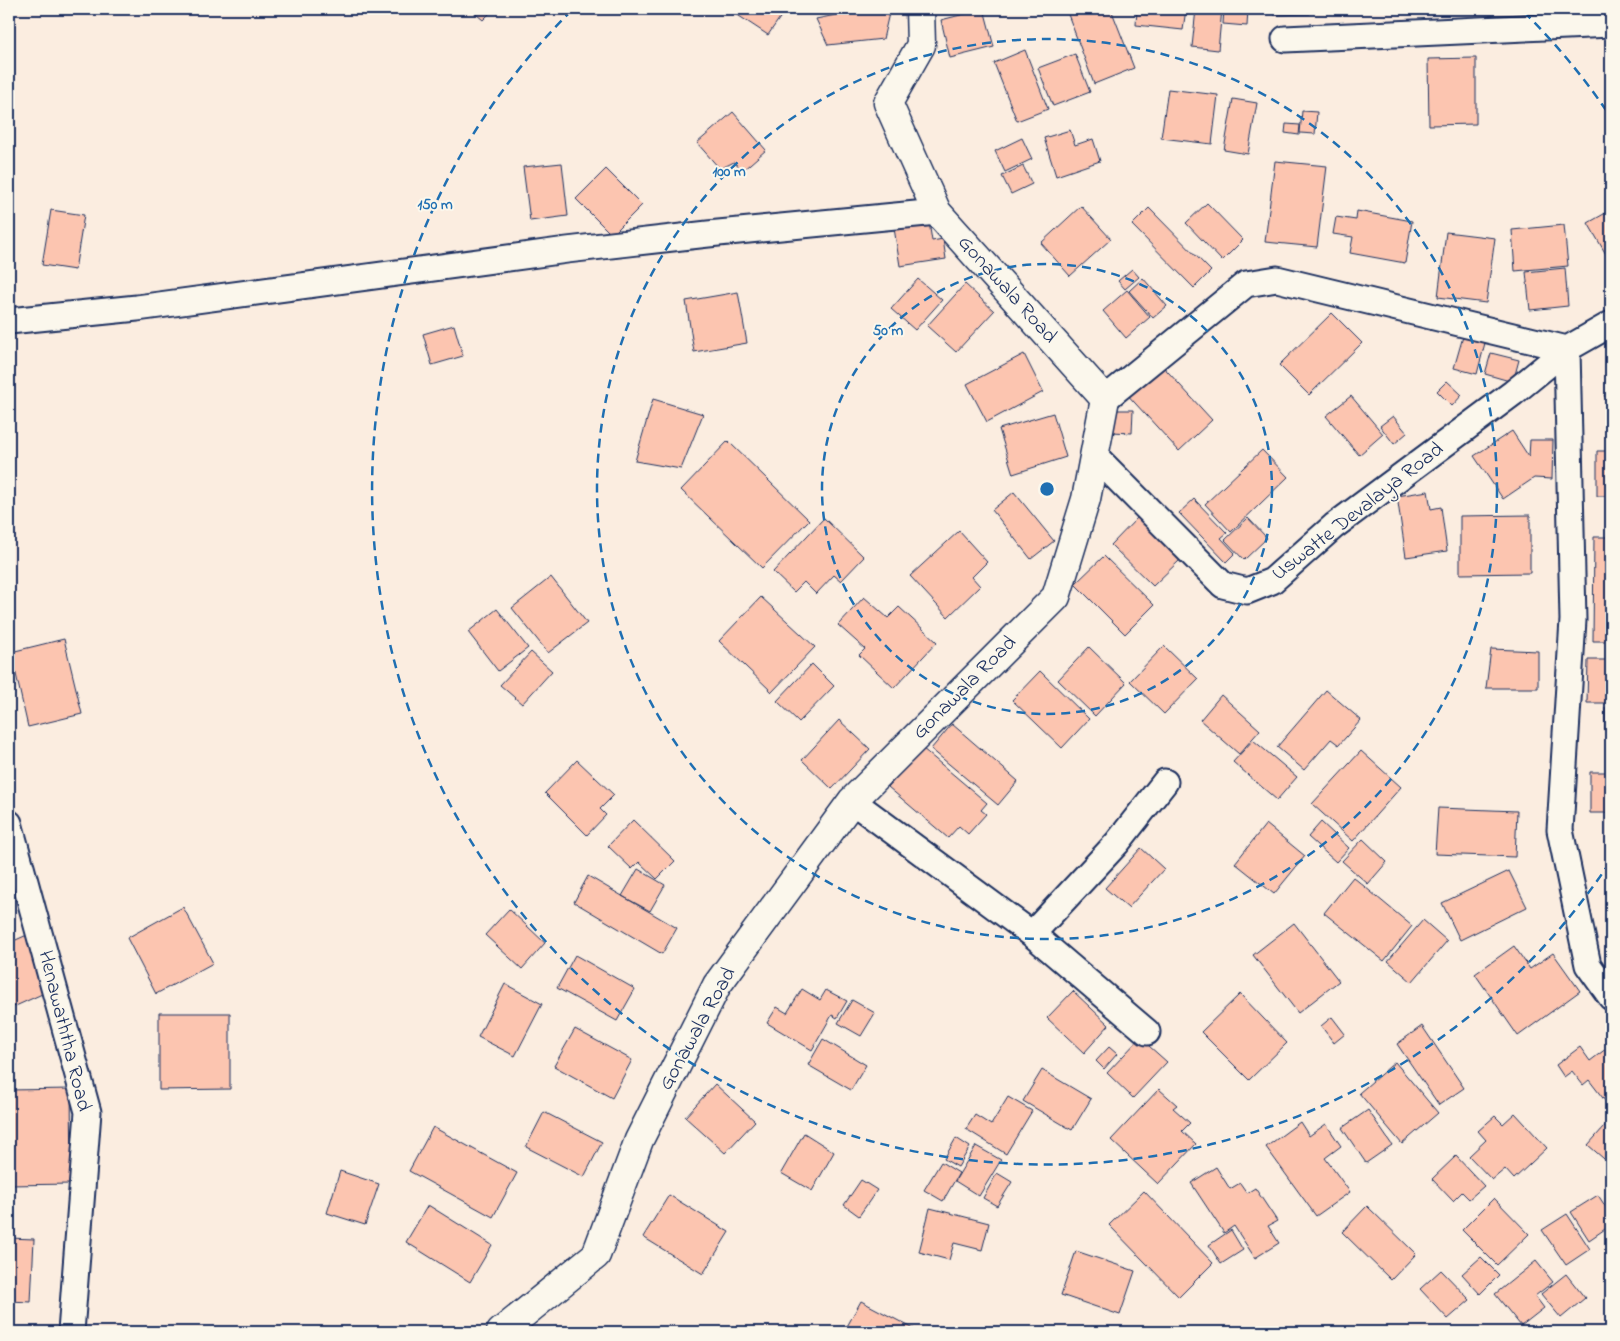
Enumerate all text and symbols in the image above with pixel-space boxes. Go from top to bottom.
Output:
text: 100 m [712,161,746,183]
text: 150 m [417,194,453,216]
street label: Gonawala Road [950,229,1064,351]
text: 50 m [873,320,904,342]
street label: Uswatte Devalaya Road [1266,435,1452,590]
centre of rings [1038,480,1056,498]
street label: Gonawala Road [906,629,1024,747]
street label: Henawaththa Road [30,947,99,1115]
street label: Gonawala Road [652,962,744,1096]

